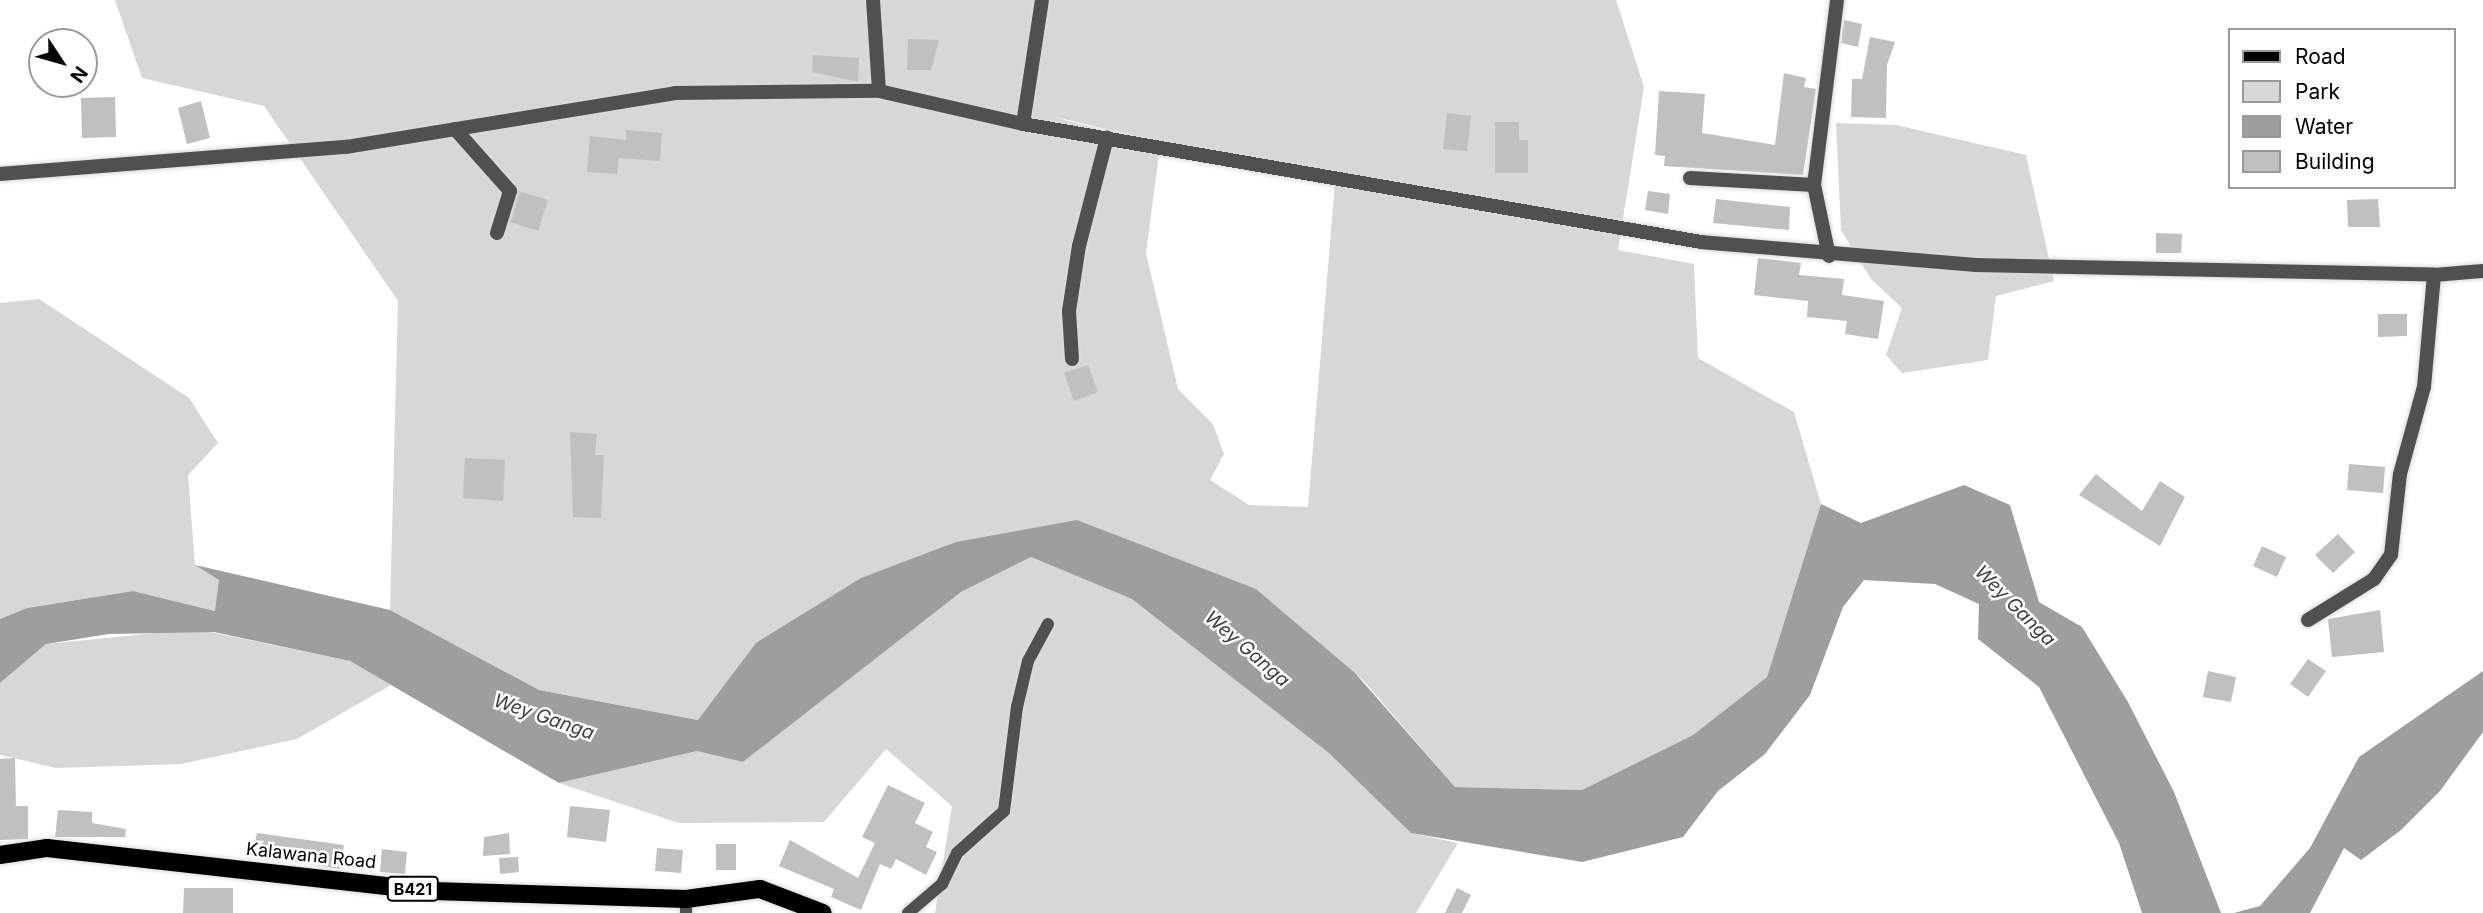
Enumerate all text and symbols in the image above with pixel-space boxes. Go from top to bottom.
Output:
north arrow [28,28,98,98]
legend [2228,28,2455,189]
text: Road [2295,44,2346,69]
text: N [65,62,92,87]
text: Park [2295,79,2340,104]
text: Water [2295,114,2353,139]
text: Building [2295,149,2375,174]
water label: Wey Ganga [1970,561,2060,651]
water label: Wey Ganga [1200,606,1294,692]
water label: Wey Ganga [491,689,597,745]
street label: Kalawana Road [245,838,377,874]
road number: B421 [387,876,439,902]

